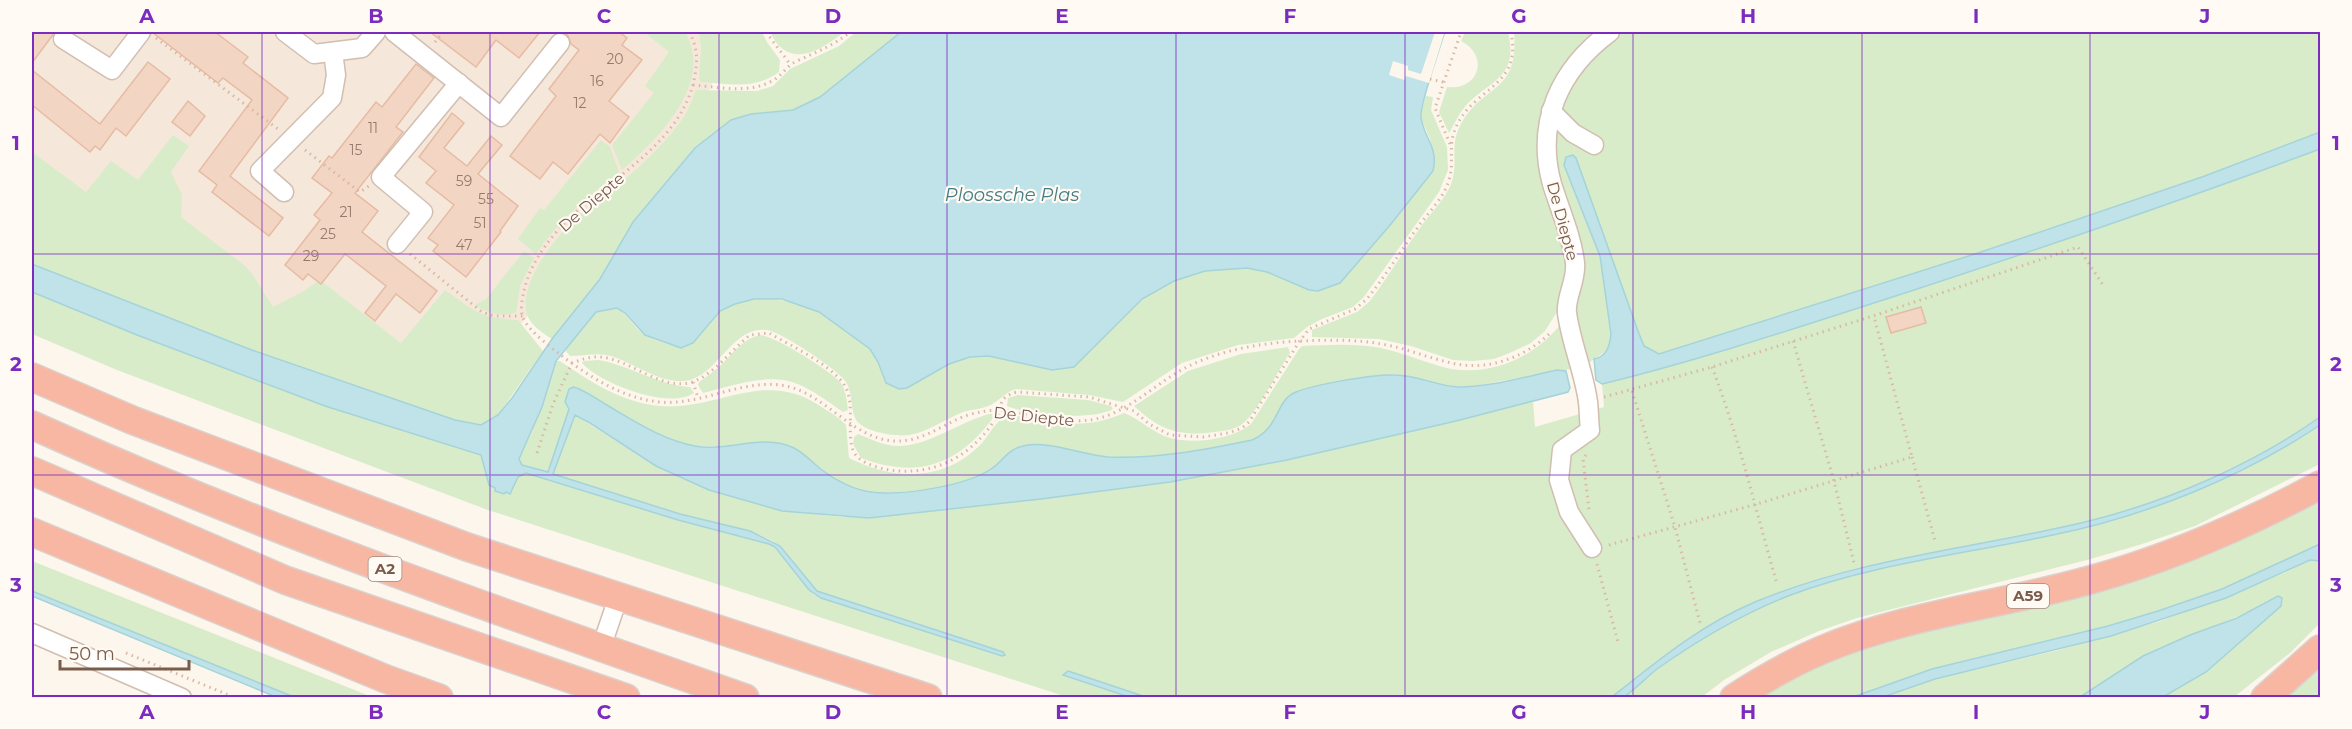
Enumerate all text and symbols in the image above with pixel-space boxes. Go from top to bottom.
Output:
text: A [138,4,155,28]
text: B [368,4,384,28]
text: C [597,4,612,28]
text: D [825,4,841,28]
text: E [1055,4,1069,28]
text: F [1284,4,1297,28]
text: G [1511,4,1527,28]
text: H [1740,4,1756,28]
text: I [1973,4,1979,28]
text: J [2199,4,2210,28]
house number: 20 [606,50,624,68]
house number: 16 [590,72,604,90]
house number: 12 [573,94,587,112]
house number: 11 [368,119,378,137]
text: 1 [12,131,20,155]
text: 1 [2332,131,2340,155]
house number: 15 [350,141,363,159]
street label: De Diepte [555,169,628,236]
house number: 59 [456,172,472,190]
street label: De Diepte [1543,180,1582,263]
water label: Ploossche Plas [945,184,1079,206]
house number: 55 [478,190,494,208]
house number: 21 [339,203,353,221]
house number: 51 [474,214,486,232]
house number: 25 [320,225,336,243]
house number: 47 [456,236,472,254]
house number: 29 [303,247,319,265]
text: 2 [10,352,22,376]
text: 2 [2330,352,2342,376]
street label: De Diepte [993,403,1075,430]
road number: A2 [368,557,402,581]
text: 3 [9,573,22,597]
text: 3 [2329,573,2342,597]
road number: A59 [2007,584,2049,608]
scale bar [60,633,189,671]
text: 50 m [69,643,115,665]
text: A [138,700,155,724]
text: B [368,700,384,724]
text: C [597,700,612,724]
text: D [825,700,841,724]
text: E [1055,700,1069,724]
text: F [1284,700,1297,724]
text: G [1511,700,1527,724]
text: H [1740,700,1756,724]
text: I [1973,700,1979,724]
text: J [2199,700,2210,724]

